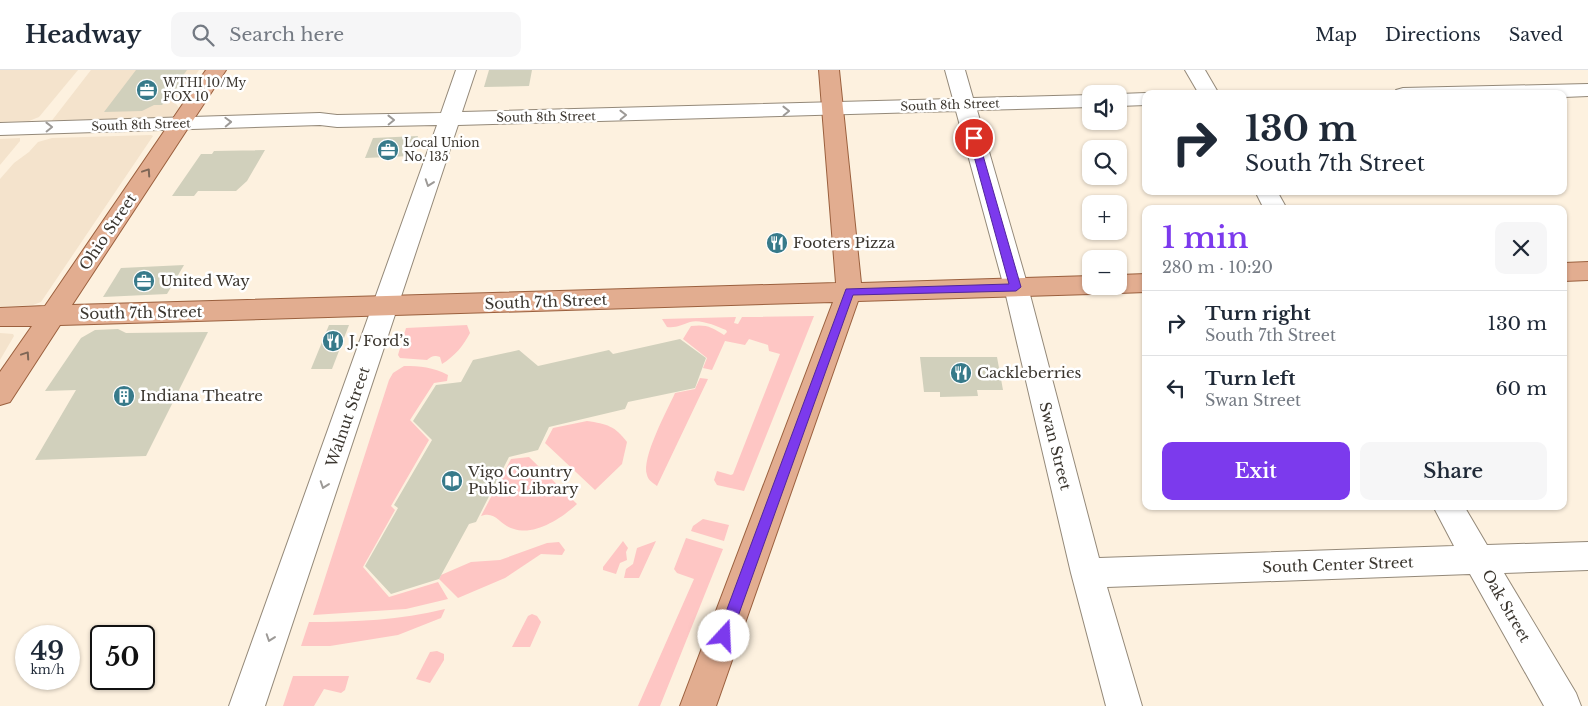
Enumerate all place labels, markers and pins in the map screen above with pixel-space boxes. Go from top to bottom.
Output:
place label: WTHI 10/My FOX 10 [162,75,246,104]
office icon: WTHI 10/My FOX 10 [135,78,159,102]
pin [953,117,995,159]
place label: Local Union No. 135 [404,135,479,164]
office icon: Local Union No. 135 [376,138,400,162]
restaurant icon: Footers Pizza [765,231,789,255]
place label: Footers Pizza [793,233,896,252]
office icon: United Way [132,269,156,293]
place label: United Way [160,271,250,290]
restaurant icon: J. Ford’s [321,329,345,353]
place label: J. Ford’s [347,331,410,350]
restaurant icon: Cackleberries [949,361,973,385]
place label: Cackleberries [977,363,1082,382]
building icon: Indiana Theatre [112,384,136,408]
place label: Indiana Theatre [140,386,263,405]
place label: Vigo Country Public Library [467,462,579,498]
library icon: Vigo Country Public Library [440,469,464,493]

